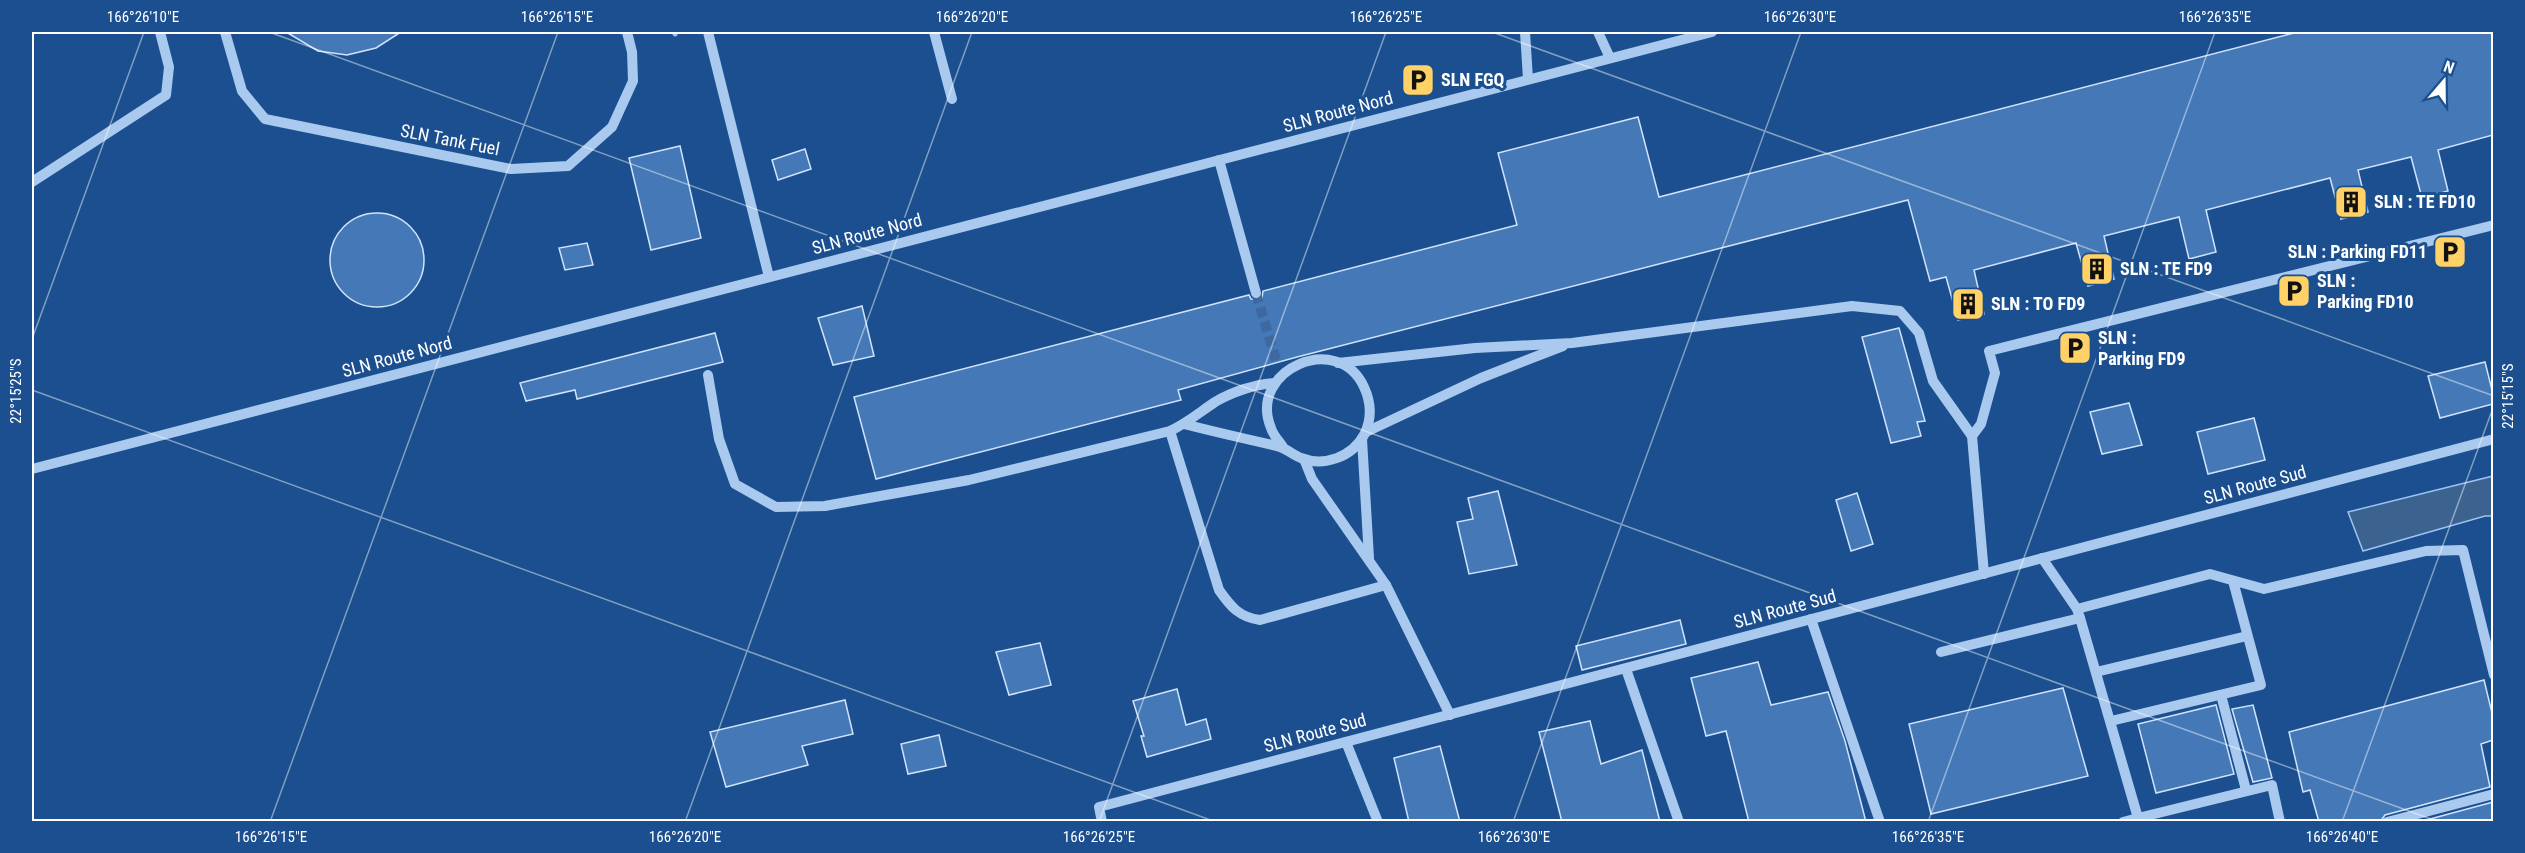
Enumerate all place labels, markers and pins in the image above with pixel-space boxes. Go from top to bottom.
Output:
parking icon: SLN FGQ [1400,62,1436,98]
place label: SLN FGQ [1441,69,1505,90]
building icon: SLN : TE FD10 [2333,184,2369,220]
place label: SLN : TE FD10 [2374,191,2476,212]
parking icon: SLN : Parking FD11 [2432,234,2468,270]
place label: SLN : Parking FD11 [2288,241,2427,262]
building icon: SLN : TE FD9 [2079,251,2115,287]
place label: SLN : TE FD9 [2120,258,2213,279]
place label: SLN : Parking FD10 [2317,270,2414,312]
parking icon: SLN : Parking FD10 [2276,273,2312,309]
building icon: SLN : TO FD9 [1950,286,1986,322]
place label: SLN : TO FD9 [1991,293,2085,314]
place label: SLN : Parking FD9 [2098,327,2186,369]
parking icon: SLN : Parking FD9 [2057,330,2093,366]

